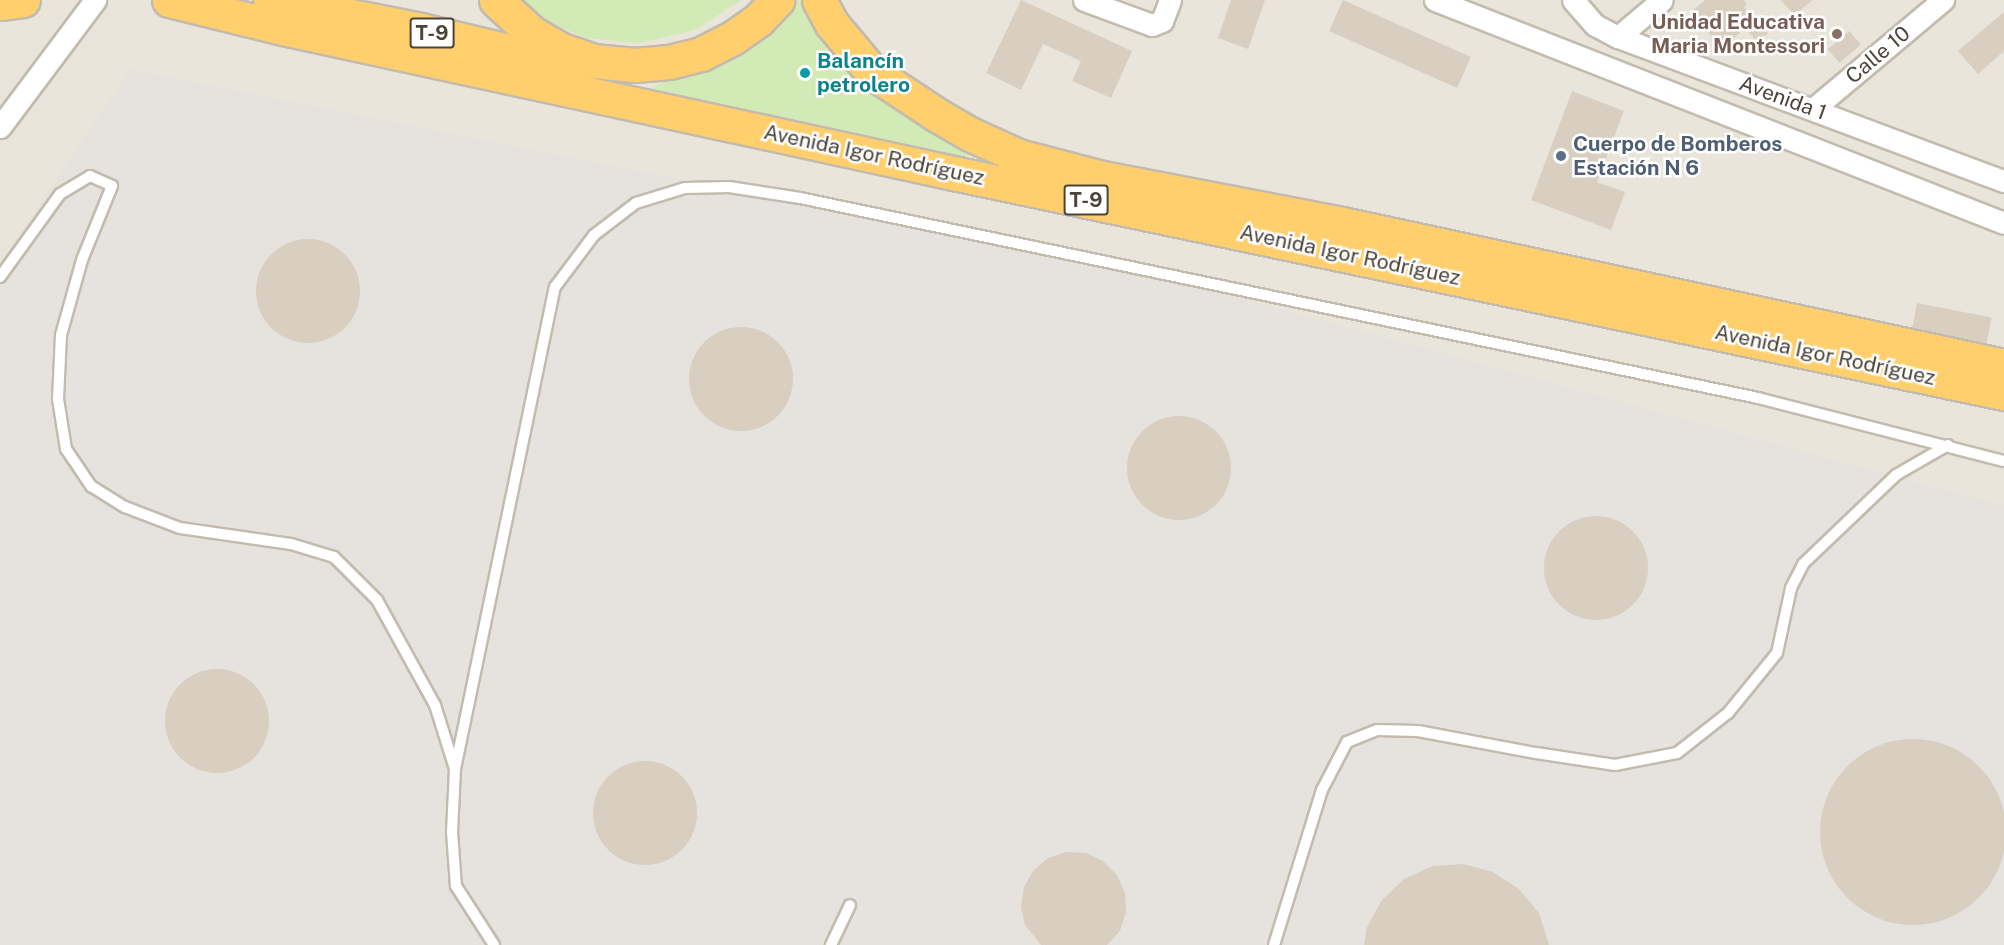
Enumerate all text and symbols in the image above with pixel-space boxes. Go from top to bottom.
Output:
place label: Unidad Educativa Maria Montessori [1651,9,1825,59]
road number: T-9 [410,16,454,50]
street label: Calle 10 [1841,21,1915,89]
marker: Unidad Educativa Maria Montessori [1830,27,1844,41]
place label: Balancín petrolero [817,48,910,98]
marker: Balancín petrolero [798,66,812,80]
street label: Avenida 1 [1736,71,1830,125]
street label: Avenida Igor Rodríguez [762,119,986,191]
place label: Cuerpo de Bomberos Estación N 6 [1573,131,1783,181]
marker: Cuerpo de Bomberos Estación N 6 [1554,149,1568,163]
road number: T-9 [1064,183,1108,217]
street label: Avenida Igor Rodríguez [1238,219,1462,291]
street label: Avenida Igor Rodríguez [1713,319,1937,391]

